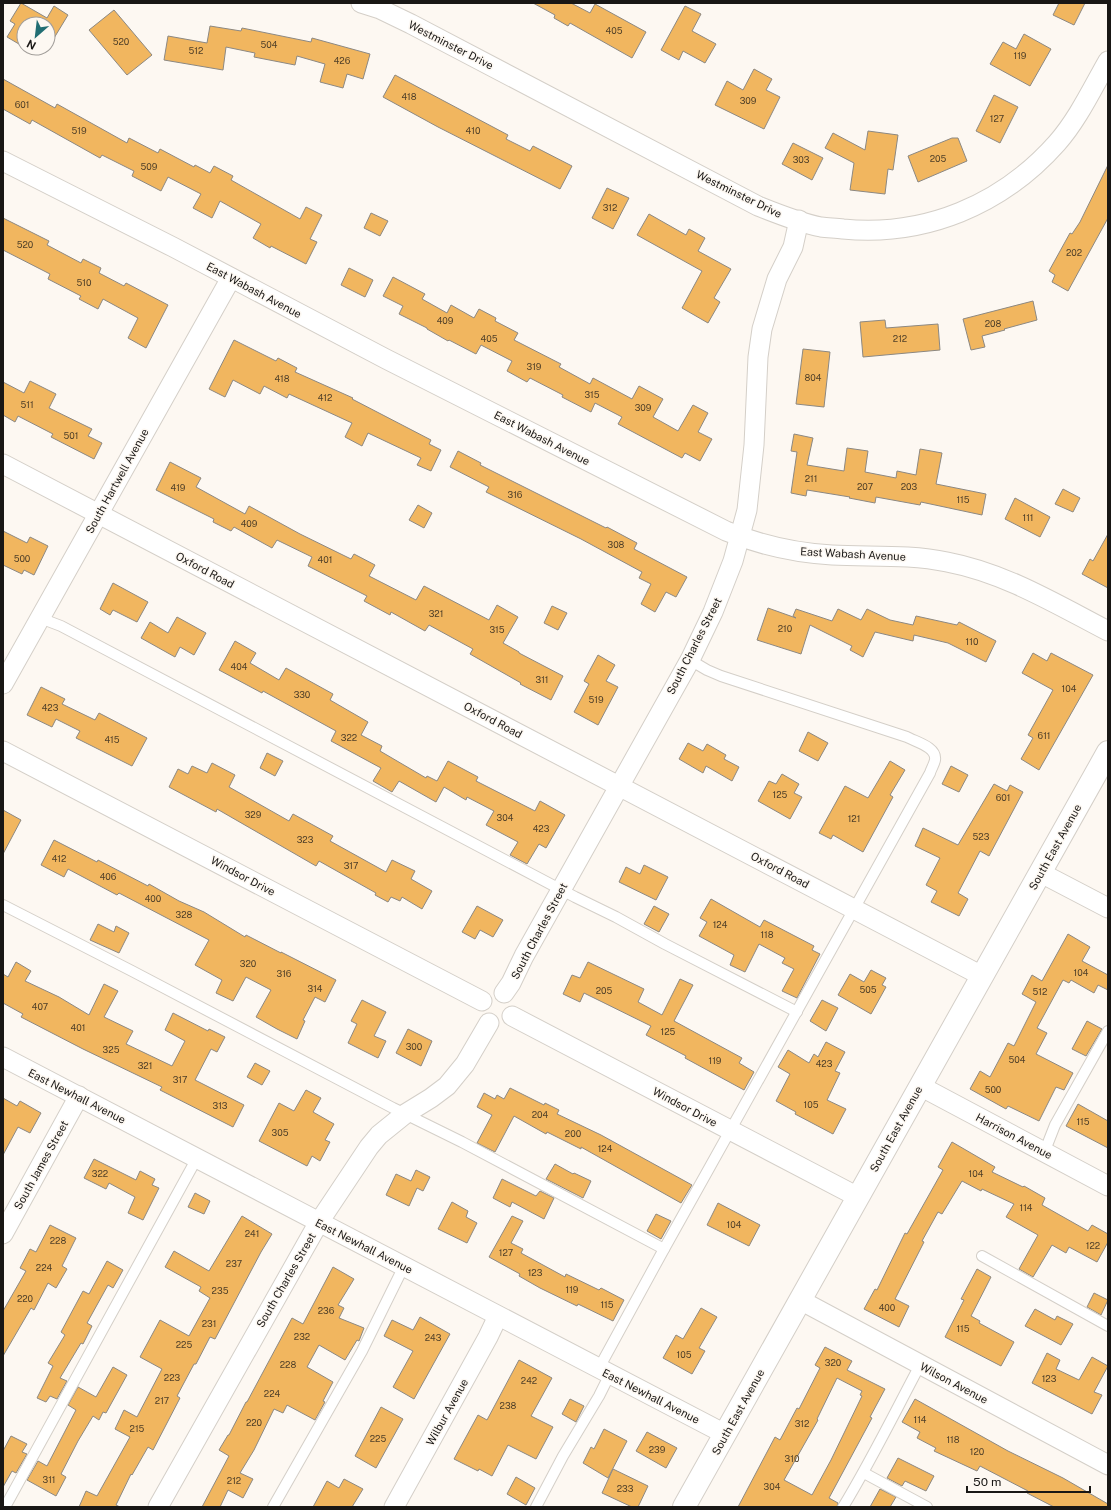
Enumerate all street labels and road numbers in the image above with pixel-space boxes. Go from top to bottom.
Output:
street label: Westminster Drive [407,18,495,72]
street label: Westminster Drive [694,168,784,220]
street label: East Wabash Avenue [204,260,304,320]
street label: East Wabash Avenue [492,409,592,467]
street label: South Hartwell Avenue [83,427,151,535]
street label: East Wabash Avenue [800,545,906,563]
street label: Oxford Road [174,550,236,590]
street label: South Charles Street [664,596,724,696]
street label: Oxford Road [462,700,524,740]
street label: South East Avenue [1026,802,1084,892]
street label: Oxford Road [749,850,811,890]
street label: Windsor Drive [209,854,277,898]
street label: South Charles Street [509,881,569,981]
street label: East Newhall Avenue [26,1066,128,1126]
street label: South East Avenue [867,1084,925,1174]
street label: Windsor Drive [651,1085,719,1129]
street label: Harrison Avenue [974,1111,1054,1161]
street label: South James Street [12,1119,70,1211]
street label: East Newhall Avenue [313,1216,415,1276]
street label: South Charles Street [254,1231,318,1329]
street label: Wilson Avenue [918,1360,990,1406]
street label: East Newhall Avenue [600,1366,702,1426]
street label: South East Avenue [709,1367,767,1457]
street label: Wilbur Avenue [424,1377,470,1447]

